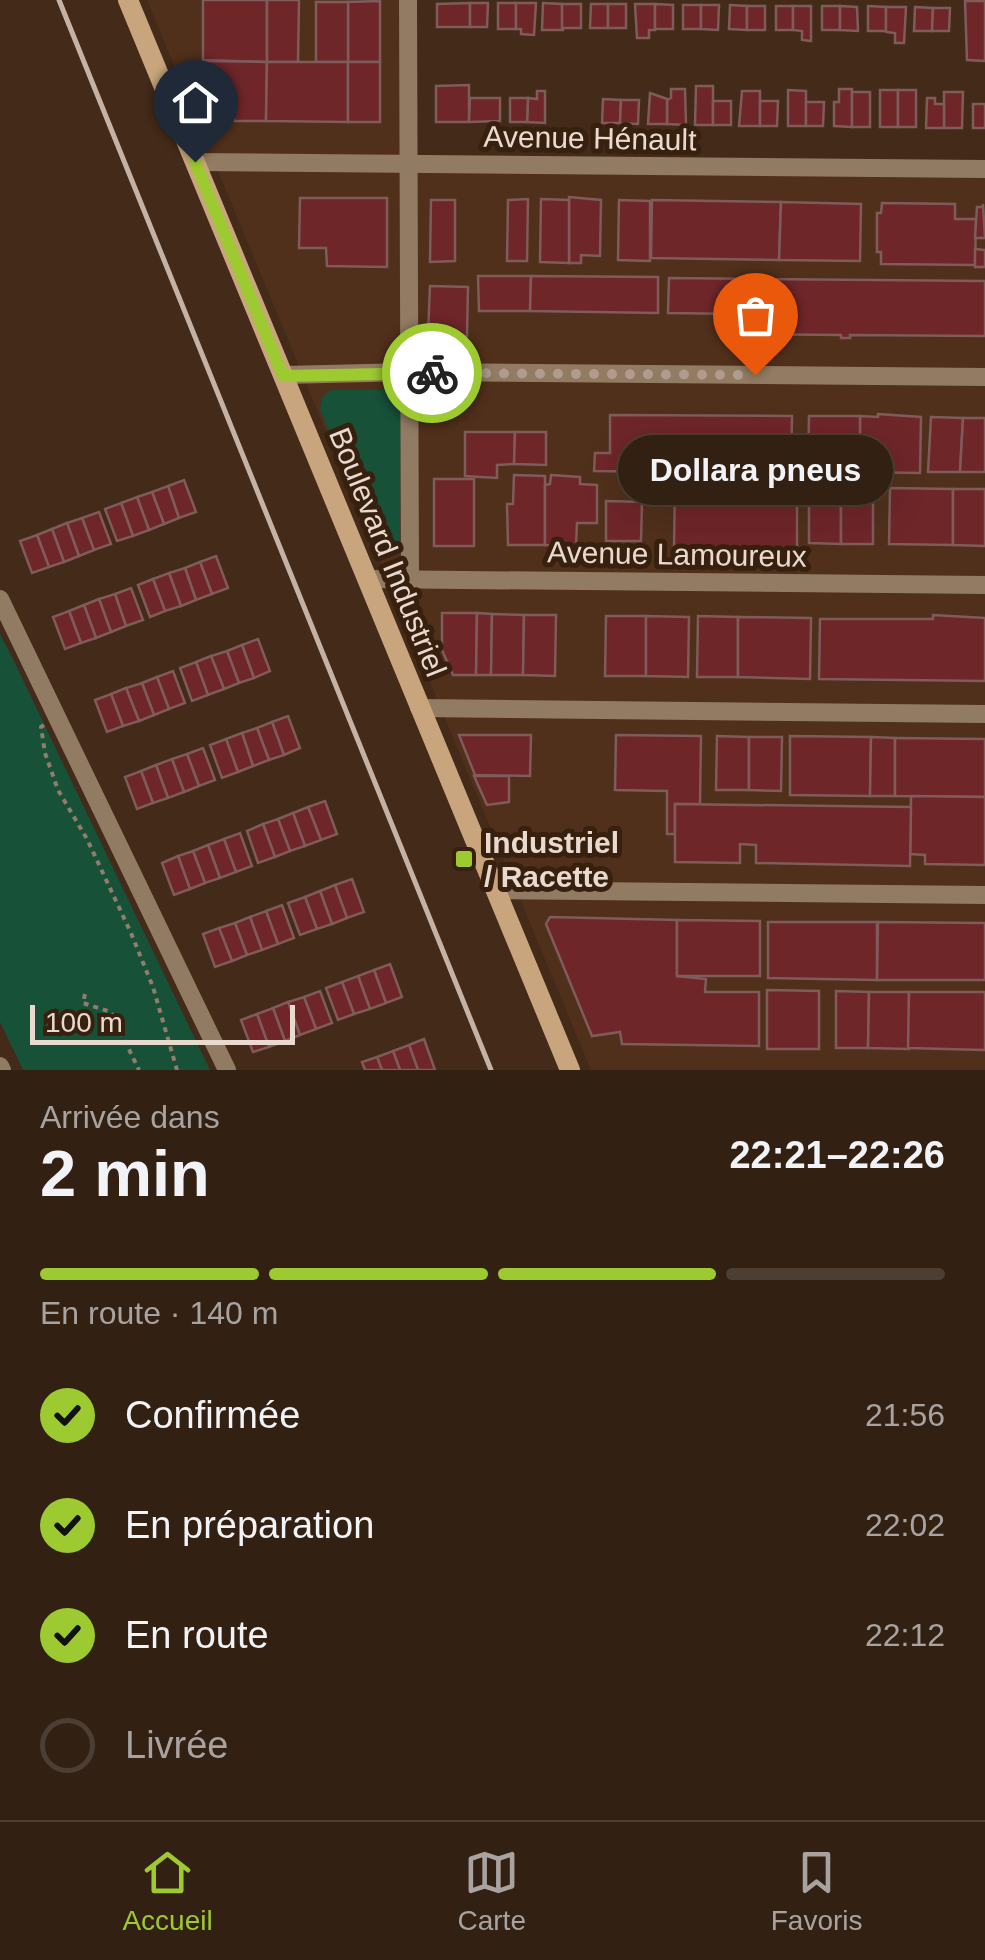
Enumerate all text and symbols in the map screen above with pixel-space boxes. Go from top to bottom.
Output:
pin [153,60,238,163]
icon: home [168,75,223,130]
street label: Avenue Hénault [483,120,697,156]
pin [713,273,798,376]
icon: bag [728,288,783,343]
courier [382,323,482,423]
icon: bike [405,346,460,401]
street label: Boulevard Industriel [323,423,453,681]
callout: Dollara pneus [618,435,892,505]
text: Dollara pneus [650,452,861,488]
street label: Avenue Lamoureux [547,535,807,573]
place label: Industriel / Racette [484,826,619,893]
marker: Industriel / Racette [453,848,475,870]
scale bar [30,1000,295,1044]
text: 100 m [45,1007,123,1038]
text: Arrivée dans [40,1099,220,1135]
text: 22:21–22:26 [729,1134,945,1176]
text: 2 min [40,1137,210,1210]
text: En route · 140 m [40,1295,278,1331]
icon: check [40,1388,95,1443]
text: Confirmée [125,1394,300,1436]
text: 21:56 [865,1397,945,1433]
icon: check [40,1498,95,1553]
text: En préparation [125,1504,374,1546]
text: 22:02 [865,1507,945,1543]
icon: check [40,1608,95,1663]
text: En route [125,1614,269,1656]
text: 22:12 [865,1617,945,1653]
text: Livrée [125,1724,229,1766]
tab: Accueil [122,1845,213,1937]
tab: Carte [457,1845,526,1937]
tab: Favoris [771,1845,863,1937]

